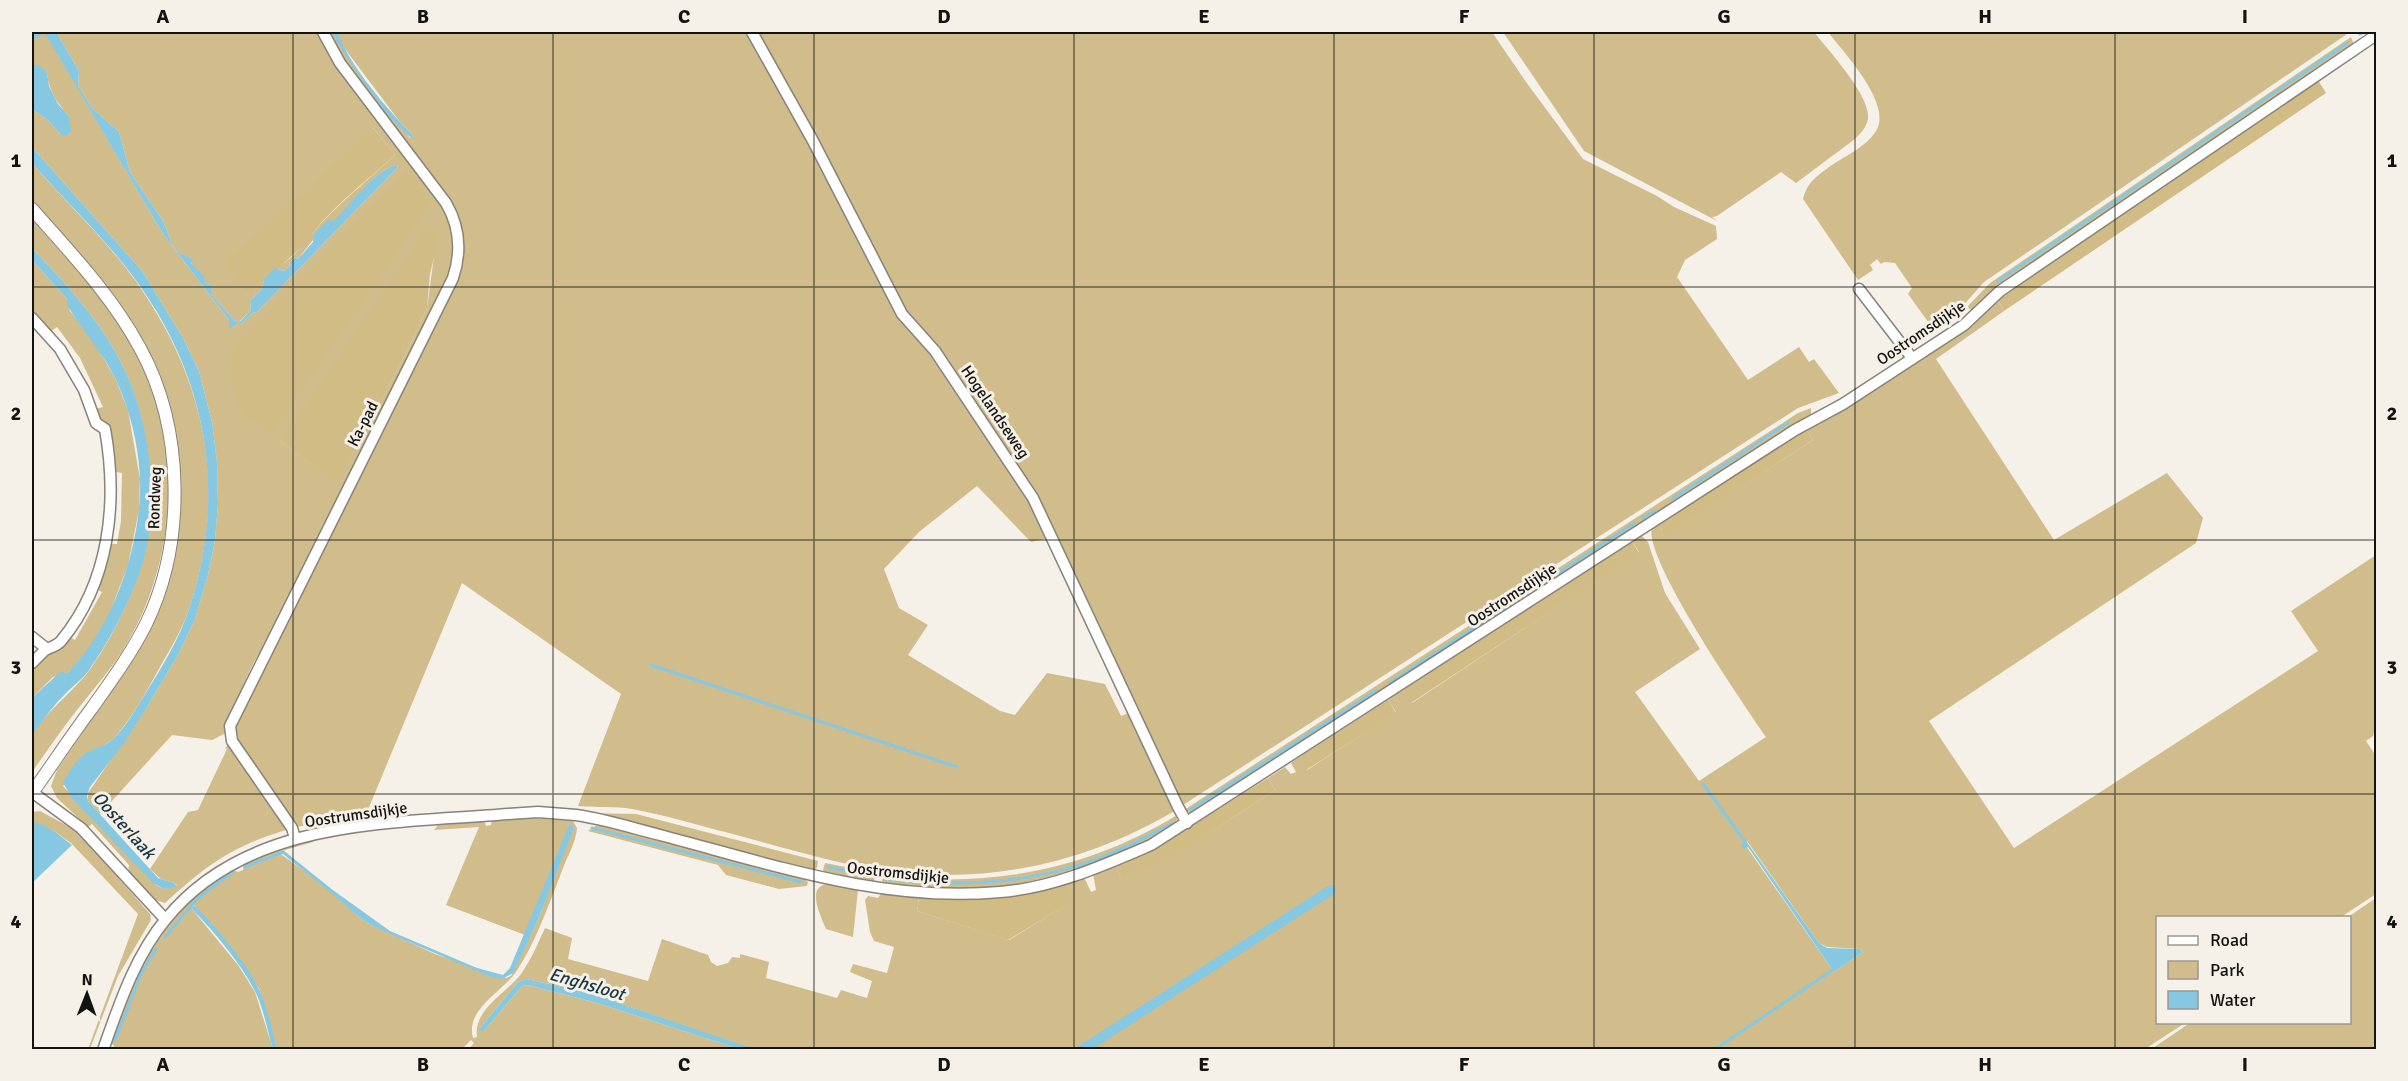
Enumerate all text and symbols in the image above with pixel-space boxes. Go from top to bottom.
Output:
text: A [157,4,170,29]
text: B [417,4,429,29]
text: C [678,4,690,29]
text: D [937,4,951,29]
text: E [1198,4,1210,29]
text: F [1459,4,1470,29]
text: G [1717,4,1731,29]
text: H [1978,4,1992,29]
text: I [2242,4,2248,29]
text: 1 [11,148,22,173]
text: 1 [2387,148,2398,173]
street label: Oostromsdijkje [1873,296,1969,370]
street label: Hogelandseweg [956,362,1034,462]
street label: Ka-pad [343,398,383,450]
text: 2 [11,401,21,426]
text: 2 [2387,401,2397,426]
street label: Rondweg [144,466,166,530]
street label: Oostromsdijkje [1463,559,1561,631]
text: 3 [11,655,21,680]
text: 3 [2387,655,2397,680]
water label: Oosterlaak [88,787,161,865]
street label: Oostrumsdijkje [303,798,409,832]
street label: Oostromsdijkje [846,858,950,888]
text: 4 [11,909,22,934]
text: 4 [2387,909,2398,934]
legend [2156,916,2351,1024]
text: Road [2210,929,2249,951]
text: Park [2210,959,2245,981]
water label: Enghsloot [547,963,630,1006]
north arrow [57,964,117,1024]
text: N [82,970,93,990]
text: Water [2210,989,2256,1011]
text: A [157,1052,170,1077]
text: B [417,1052,429,1077]
text: C [678,1052,690,1077]
text: D [937,1052,951,1077]
text: E [1198,1052,1210,1077]
text: F [1459,1052,1470,1077]
text: G [1717,1052,1731,1077]
text: H [1978,1052,1992,1077]
text: I [2242,1052,2248,1077]

